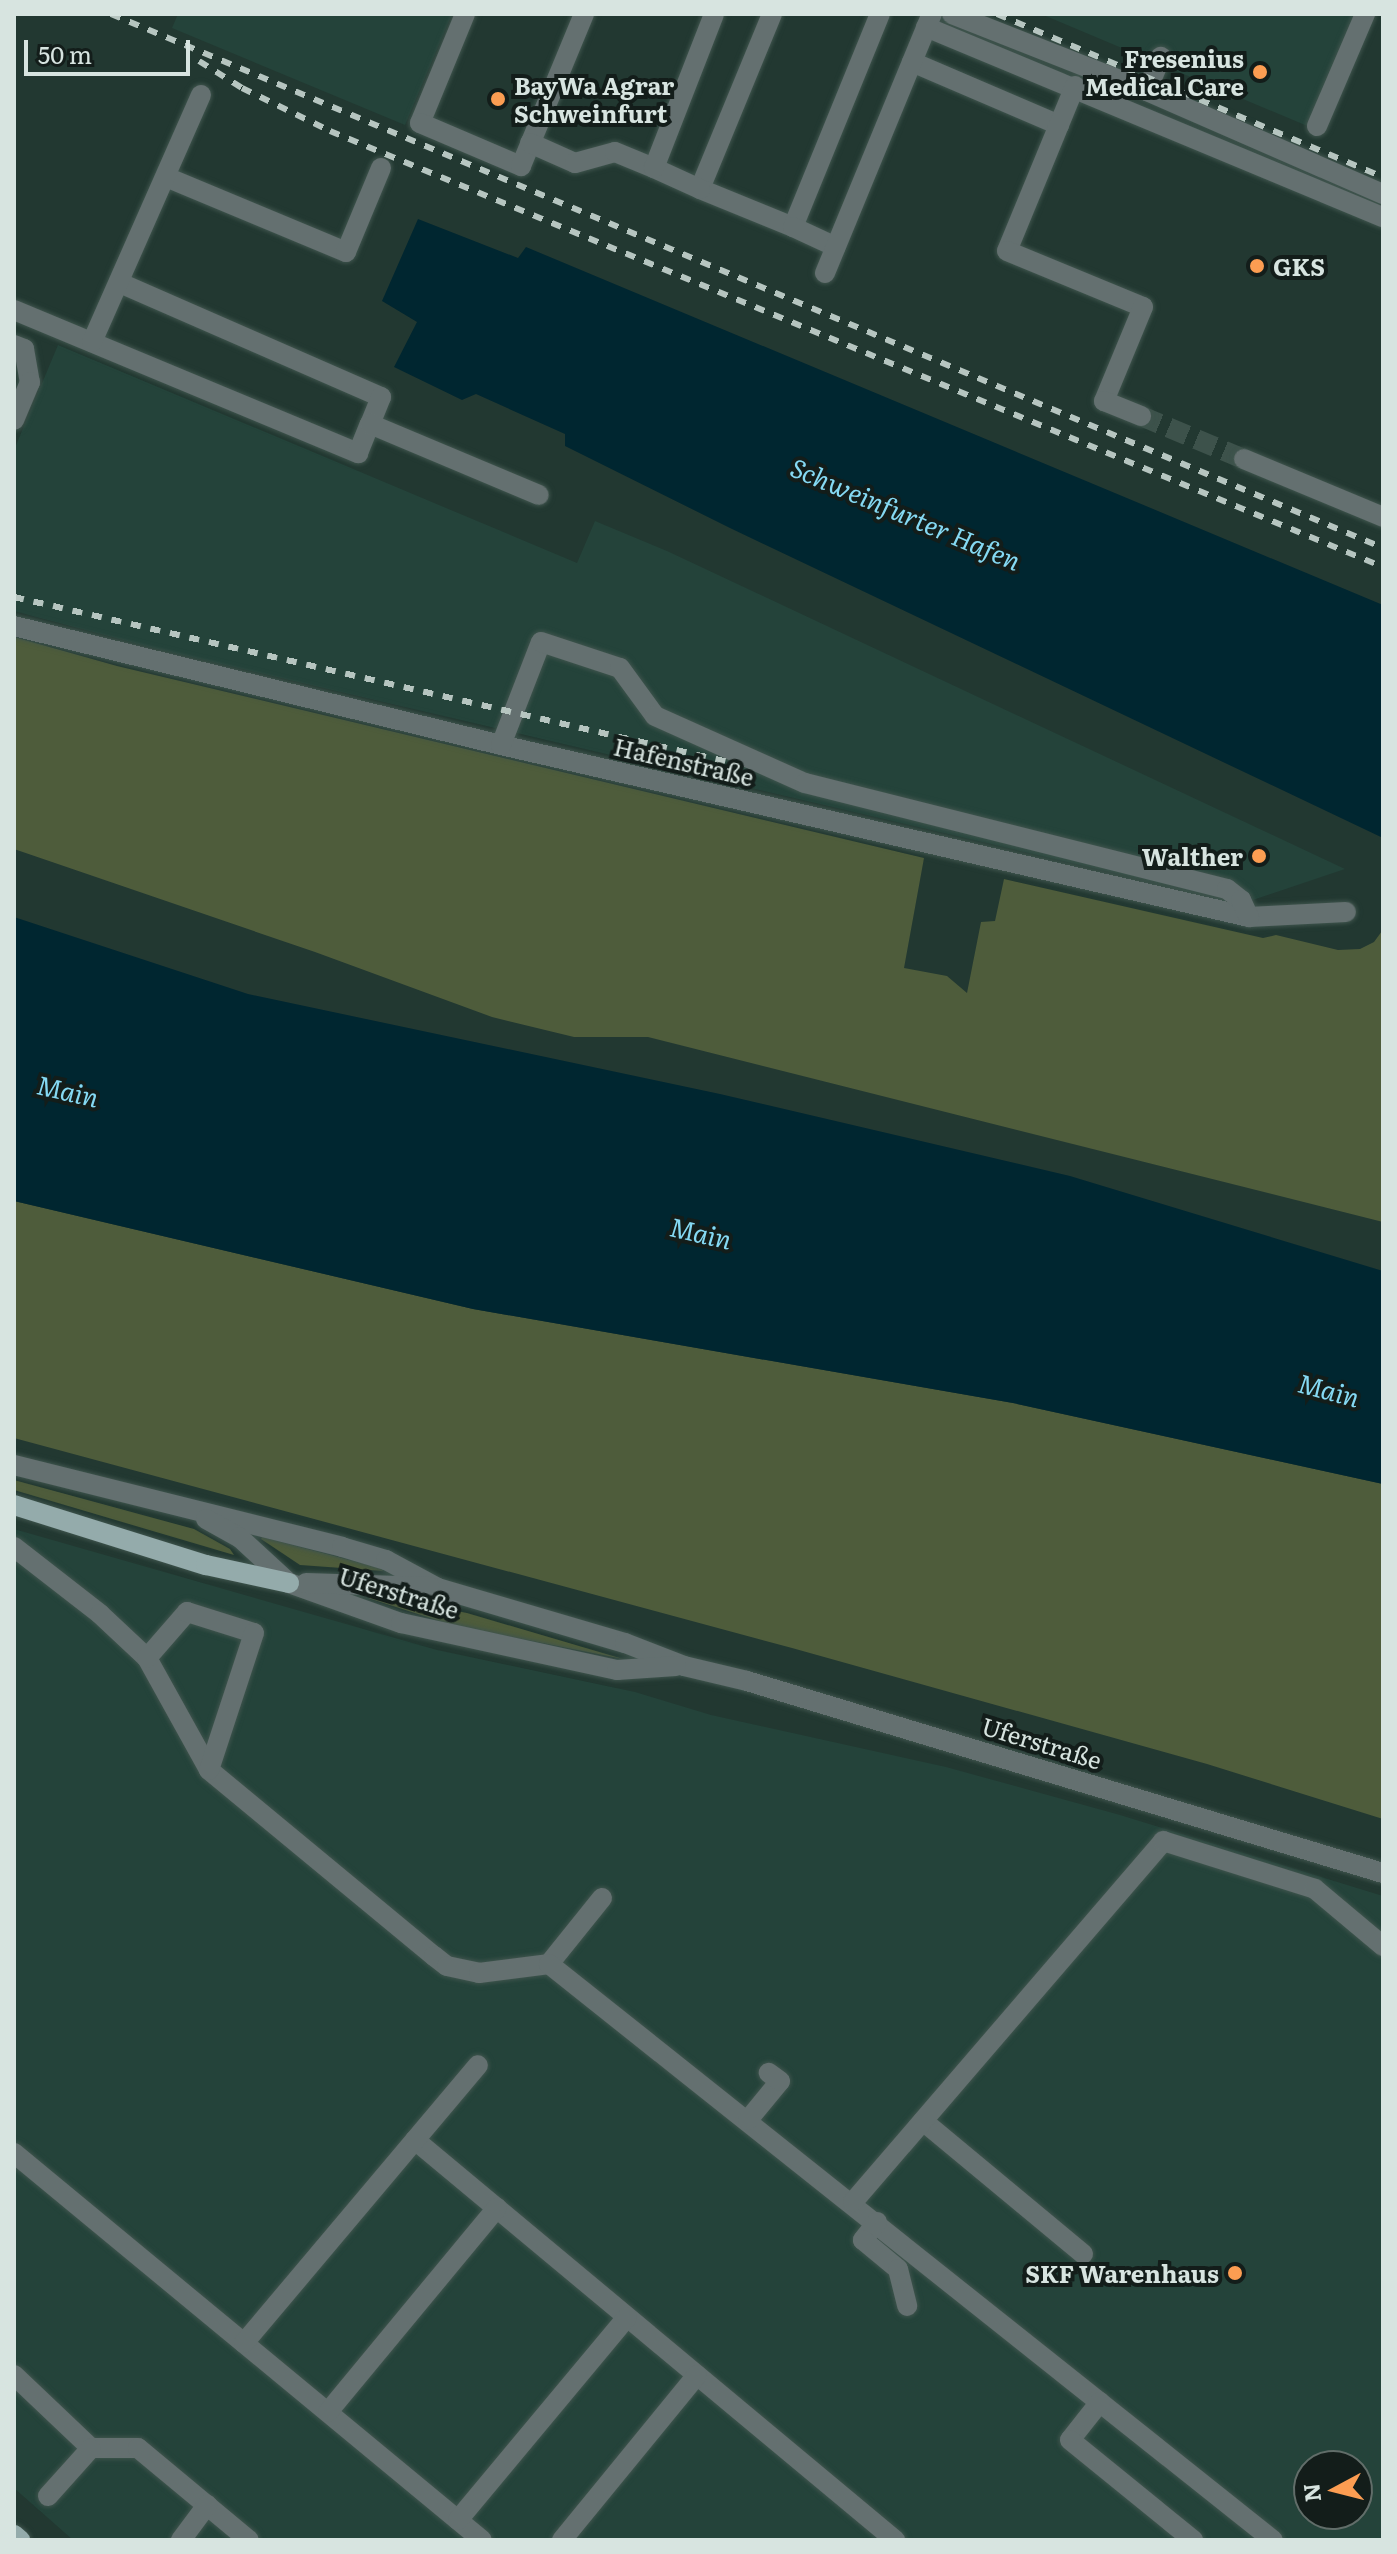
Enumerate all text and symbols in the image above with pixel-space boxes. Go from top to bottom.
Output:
scale bar [28,24,194,74]
text: 50 m [38,36,92,71]
place label: Fresenius Medical Care [1085,44,1244,100]
marker: Fresenius Medical Care [1251,63,1269,81]
place label: BayWa Agrar Schweinfurt [514,71,674,127]
marker: BayWa Agrar Schweinfurt [489,90,507,108]
place label: GKS [1273,252,1325,280]
marker: GKS [1248,257,1266,275]
water label: Schweinfurter Hafen [786,450,1026,576]
street label: Hafenstraße [611,731,757,791]
place label: Walther [1142,842,1243,870]
marker: Walther [1250,847,1268,865]
water label: Main [34,1068,102,1112]
water label: Main [667,1210,735,1254]
water label: Main [1295,1366,1363,1412]
street label: Uferstraße [336,1560,462,1624]
street label: Uferstraße [979,1710,1105,1774]
place label: SKF Warenhaus [1025,2259,1219,2287]
marker: SKF Warenhaus [1226,2264,1244,2282]
north arrow [1293,2450,1373,2530]
text: N [1293,2482,1328,2504]

